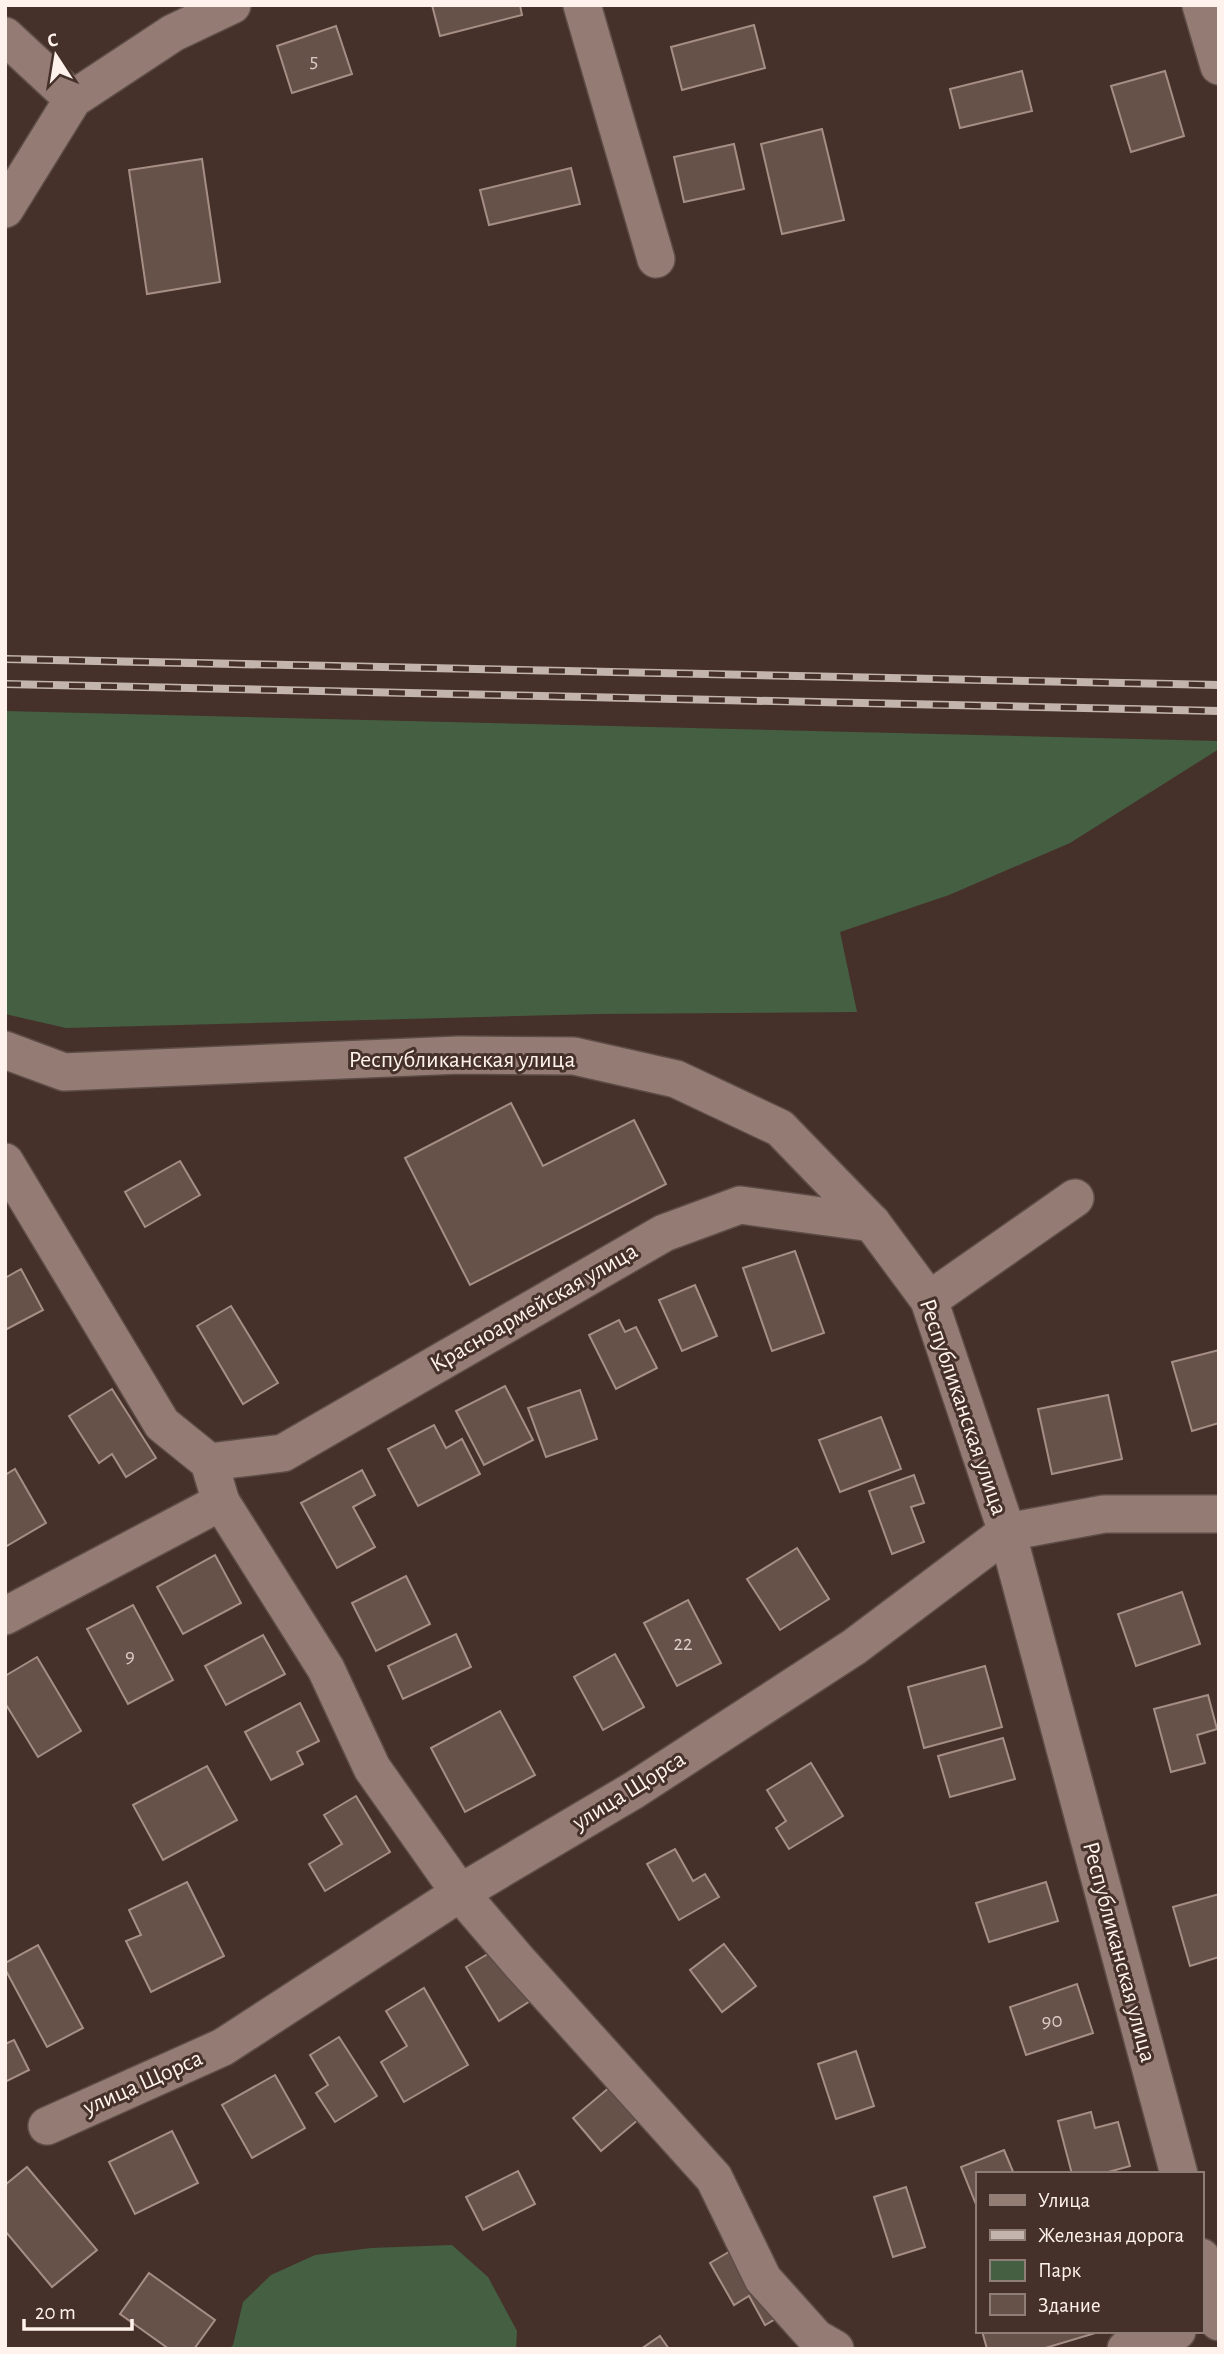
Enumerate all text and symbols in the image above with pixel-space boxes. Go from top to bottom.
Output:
north arrow [21,21,91,91]
text: С [46,30,60,51]
house number: 5 [310,50,318,71]
street label: Республиканская улица [348,1048,576,1072]
street label: Красноармейская улица [426,1239,642,1377]
street label: Республиканская улица [915,1296,1011,1518]
house number: 22 [673,1633,693,1654]
house number: 9 [125,1645,135,1666]
street label: улица Щорса [568,1747,690,1836]
street label: Республиканская улица [1078,1839,1160,2065]
house number: 90 [1042,2010,1062,2031]
street label: улица Щорса [79,2046,206,2120]
legend [976,2172,1203,2333]
text: Улица [1038,2190,1091,2211]
text: Железная дорога [1038,2225,1185,2246]
text: Парк [1038,2260,1082,2281]
scale bar [24,2288,133,2332]
text: Здание [1038,2295,1101,2316]
text: 20 m [35,2302,76,2323]

